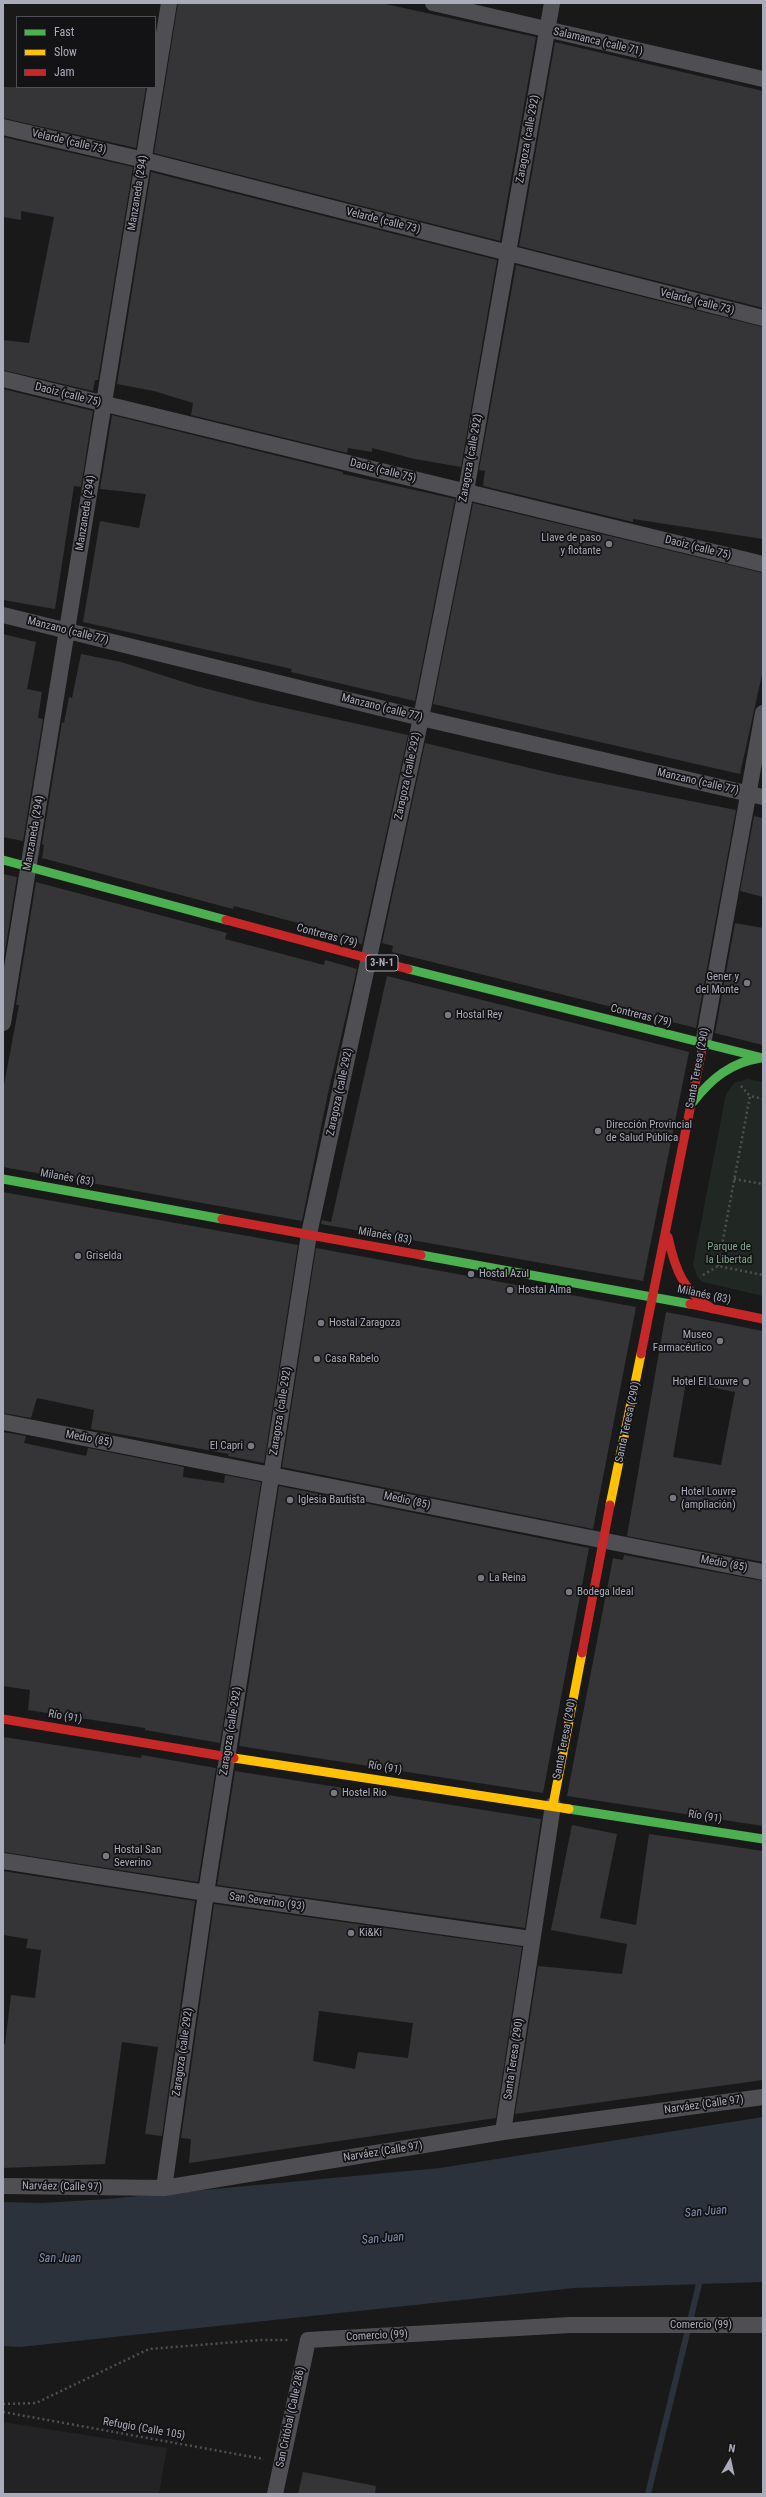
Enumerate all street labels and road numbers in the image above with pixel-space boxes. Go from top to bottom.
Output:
street label: Salamanca (calle 71) [552,25,644,59]
street label: Zaragoza (calle 292) [514,94,542,184]
street label: Velarde (calle 73) [30,127,108,157]
street label: Manzaneda (294) [126,154,150,232]
street label: Velarde (calle 73) [344,205,422,237]
street label: Velarde (calle 73) [658,286,736,318]
street label: Daoiz (calle 75) [33,380,103,410]
street label: Zaragoza (calle 292) [457,413,485,503]
street label: Daoiz (calle 75) [348,456,418,486]
street label: Manzaneda (294) [74,474,98,552]
street label: Daoiz (calle 75) [663,533,733,563]
street label: Manzano (calle 77) [26,615,110,647]
street label: Manzano (calle 77) [340,692,424,724]
street label: Zaragoza (calle 292) [392,731,424,821]
street label: Manzano (calle 77) [656,766,740,798]
street label: Manzaneda (294) [21,794,47,872]
street label: Contreras (79) [295,922,359,950]
road number: 3-N-1 [366,955,398,971]
street label: Contreras (79) [609,1002,673,1030]
street label: Santa Teresa (290) [684,1026,712,1110]
street label: Zaragoza (calle 292) [324,1047,356,1137]
street label: Milanés (83) [39,1167,95,1189]
street label: Milanés (83) [357,1225,413,1247]
street label: Milanés (83) [676,1283,732,1307]
street label: Zaragoza (calle 292) [268,1366,294,1456]
street label: Santa Teresa (290) [613,1380,643,1464]
street label: Medio (85) [65,1428,113,1450]
street label: Medio (85) [382,1490,432,1512]
street label: Medio (85) [700,1553,748,1575]
street label: Zaragoza (calle 292) [218,1686,244,1776]
street label: Santa Teresa (290) [551,1697,579,1781]
street label: Río (91) [47,1708,83,1726]
street label: Río (91) [367,1759,403,1777]
street label: Río (91) [687,1808,723,1826]
street label: San Severino (93) [228,1890,306,1914]
street label: Zaragoza (calle 292) [170,2007,196,2097]
street label: Santa Teresa (290) [502,2017,526,2101]
street label: Narváez (Calle 97) [663,2093,745,2117]
street label: Narváez (Calle 97) [342,2139,424,2165]
street label: Narváez (Calle 97) [22,2180,102,2194]
street label: Comercio (99) [670,2318,732,2332]
street label: Comercio (99) [346,2328,408,2344]
street label: San Critóbal (Calle 286) [274,2365,308,2469]
street label: Refugio (Calle 105) [102,2415,186,2443]

